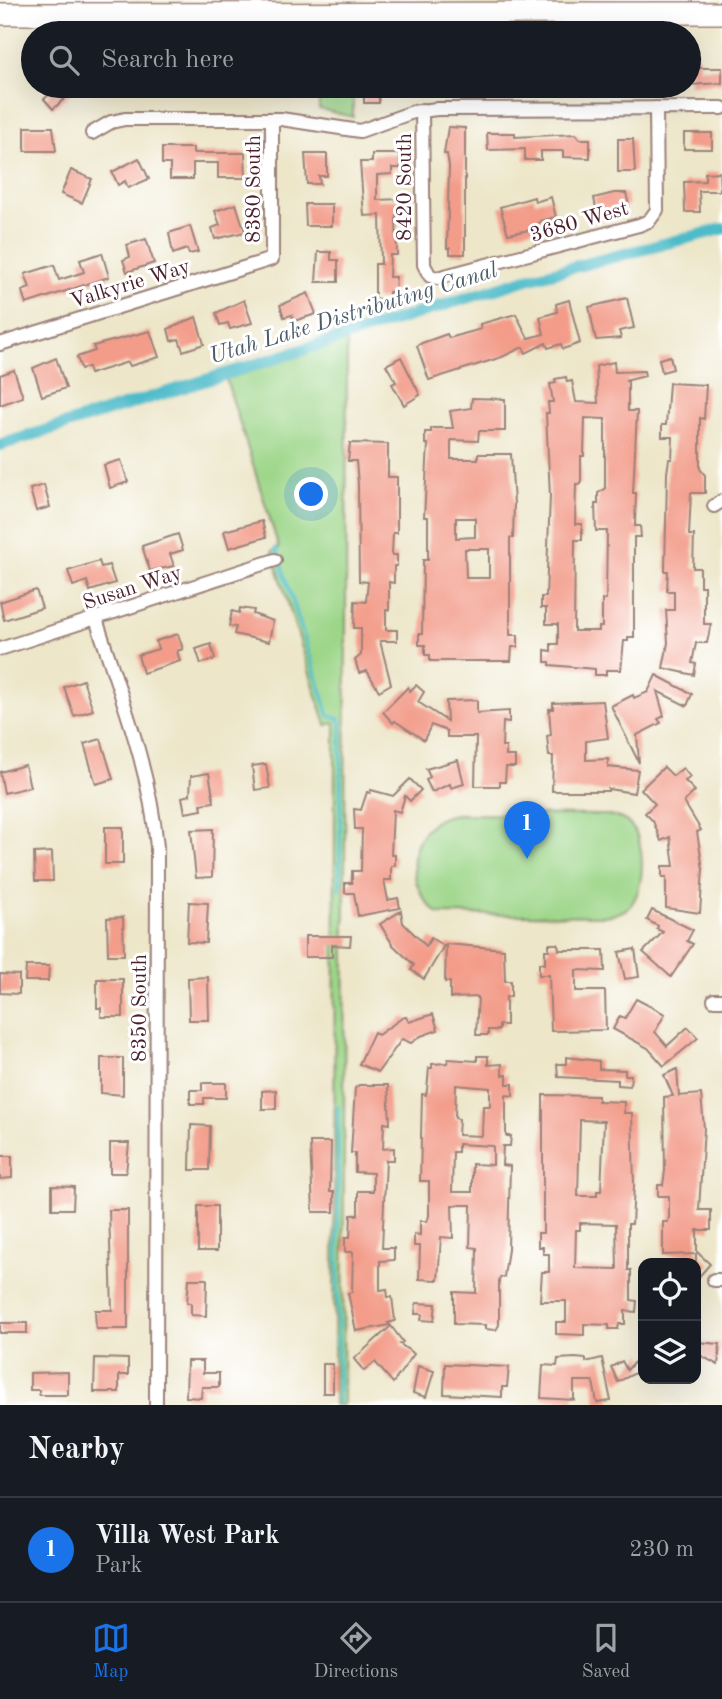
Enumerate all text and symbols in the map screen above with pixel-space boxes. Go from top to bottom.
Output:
search box [21,21,701,98]
icon: search [45,41,83,79]
text: Search here [101,47,234,73]
street label: 8420 South [395,133,416,241]
street label: 8380 South [244,135,265,243]
street label: 3680 West [528,198,631,246]
street label: Valkyrie Way [68,256,193,313]
water label: Utah Lake Distributing Canal [206,258,501,369]
your location [294,477,328,511]
street label: Susan Way [80,563,185,614]
pin: 1 [504,801,550,859]
street label: 8350 South [130,954,151,1062]
map controls [638,1258,701,1384]
button: locate [638,1258,701,1321]
button: layers [638,1321,701,1384]
text: Nearby [28,1435,125,1465]
text: Villa West Park [95,1523,279,1549]
text: 1 [44,1538,58,1561]
text: 230 m [629,1538,694,1561]
text: Park [95,1554,142,1577]
tab: Map [92,1619,130,1684]
tab: Directions [314,1619,398,1684]
tab: Saved [582,1619,630,1684]

